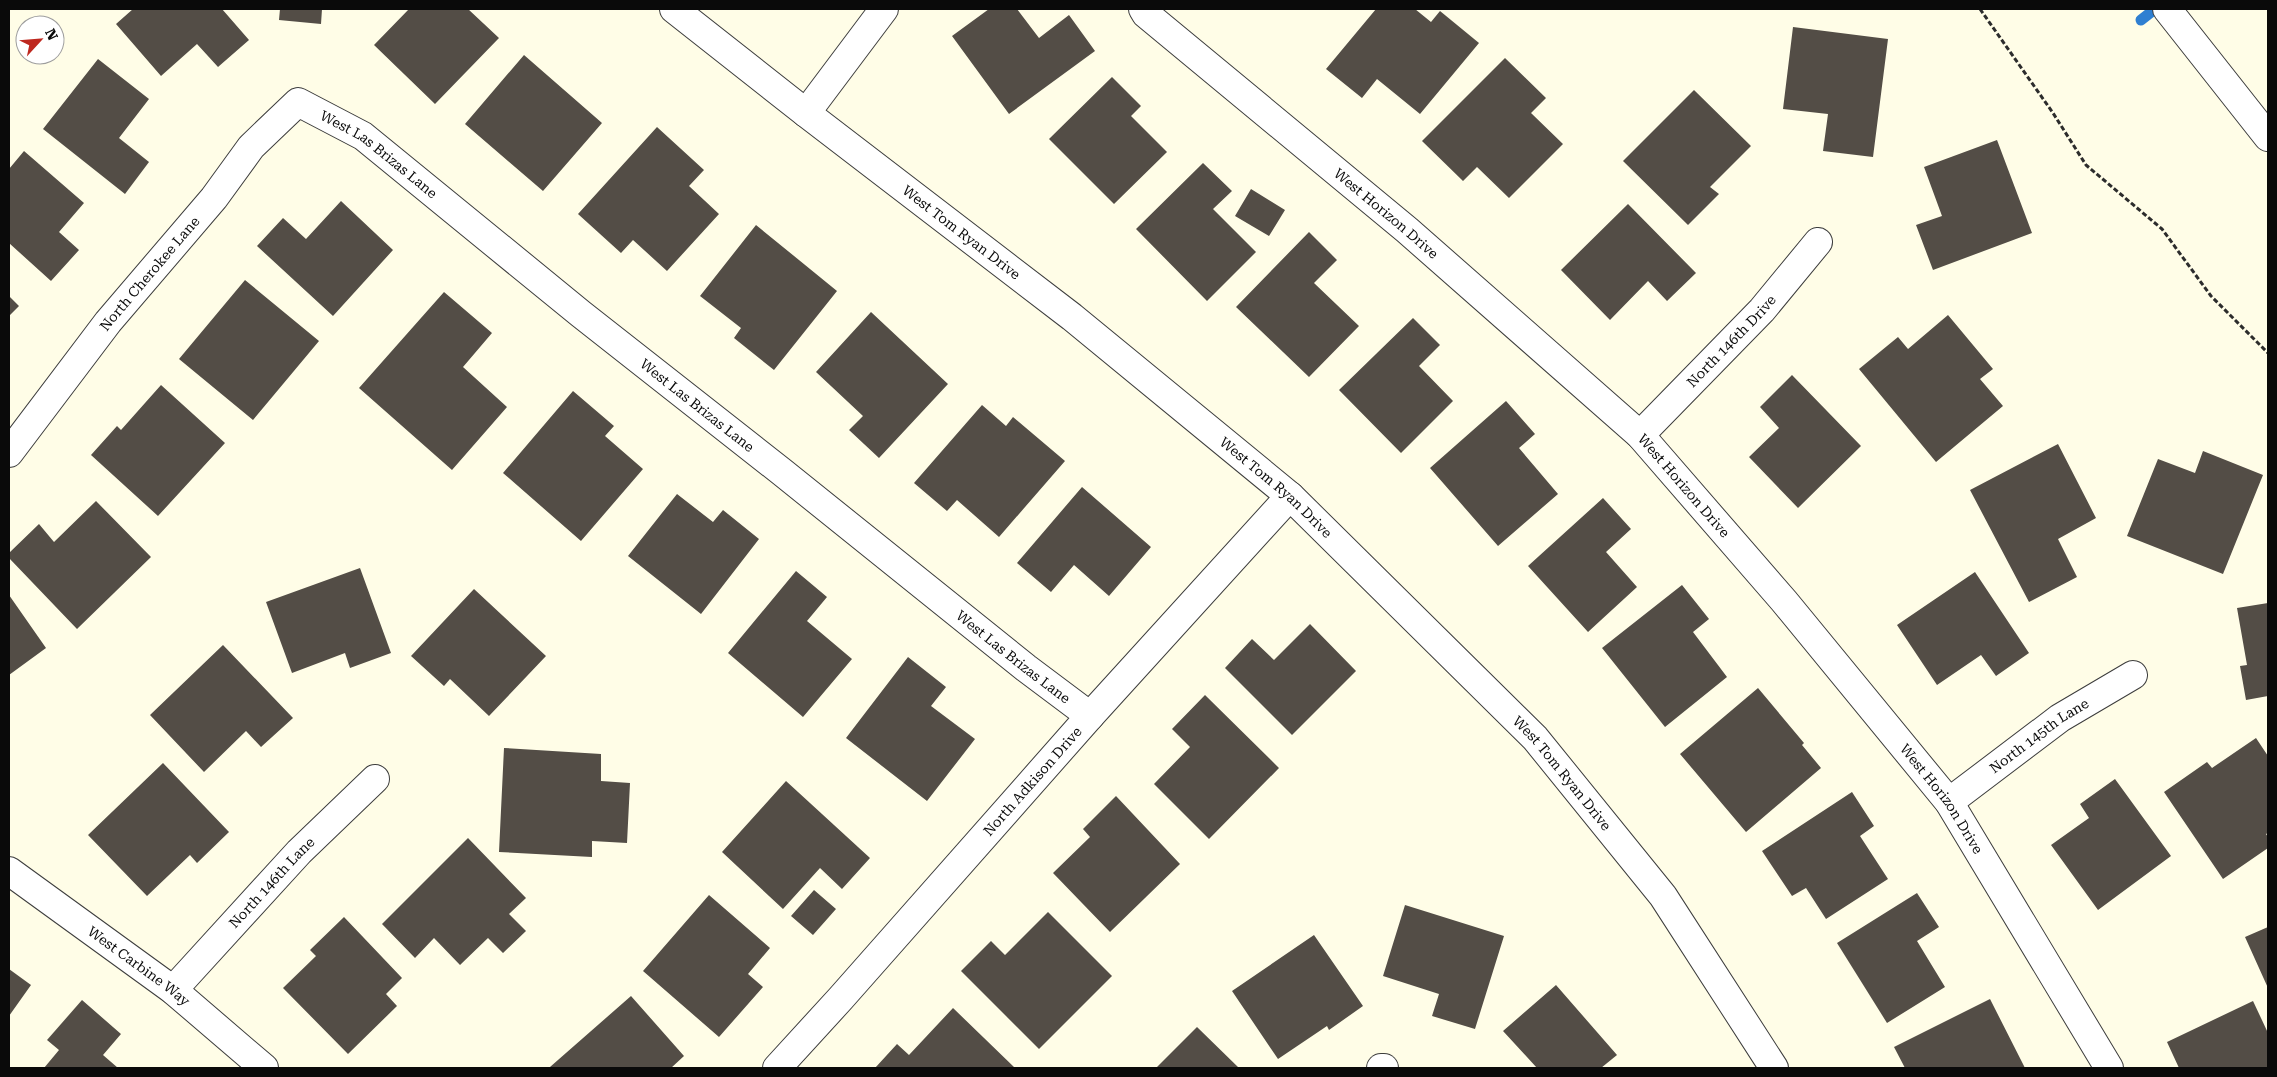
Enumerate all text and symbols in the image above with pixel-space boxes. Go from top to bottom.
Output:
north arrow [15,15,65,65]
text: N [42,26,61,43]
street label: West Las Brizas Lane [318,107,441,202]
street label: West Horizon Drive [1331,165,1442,262]
street label: West Tom Ryan Drive [899,182,1024,283]
street label: North Cherokee Lane [96,213,203,334]
street label: North 146th Drive [1683,292,1779,390]
street label: West Las Brizas Lane [637,356,758,455]
street label: West Horizon Drive [1635,431,1733,541]
street label: West Tom Ryan Drive [1217,434,1336,541]
street label: West Las Brizas Lane [953,607,1074,707]
street label: North 145th Lane [1986,695,2092,776]
street label: West Tom Ryan Drive [1510,713,1615,834]
street label: North Adkison Drive [980,723,1085,839]
street label: West Horizon Drive [1897,741,1986,857]
street label: North 146th Lane [226,833,318,931]
street label: West Carbine Way [85,923,194,1010]

